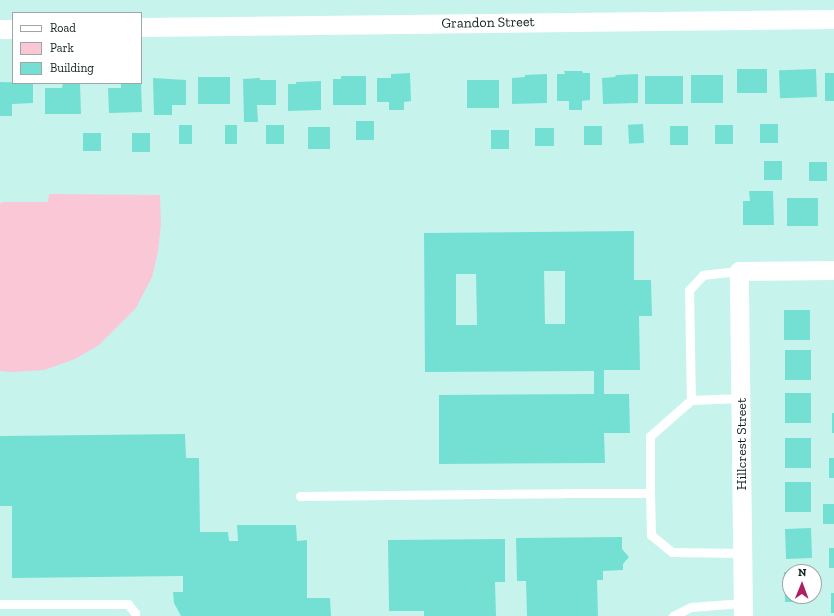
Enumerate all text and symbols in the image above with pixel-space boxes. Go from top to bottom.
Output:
legend [12,12,142,84]
street label: Grandon Street [441,14,535,32]
text: Road [50,21,76,35]
text: Park [50,41,74,55]
text: Building [50,61,94,75]
street label: Hillcrest Street [734,398,750,490]
north arrow [782,564,822,604]
text: N [798,566,807,579]

